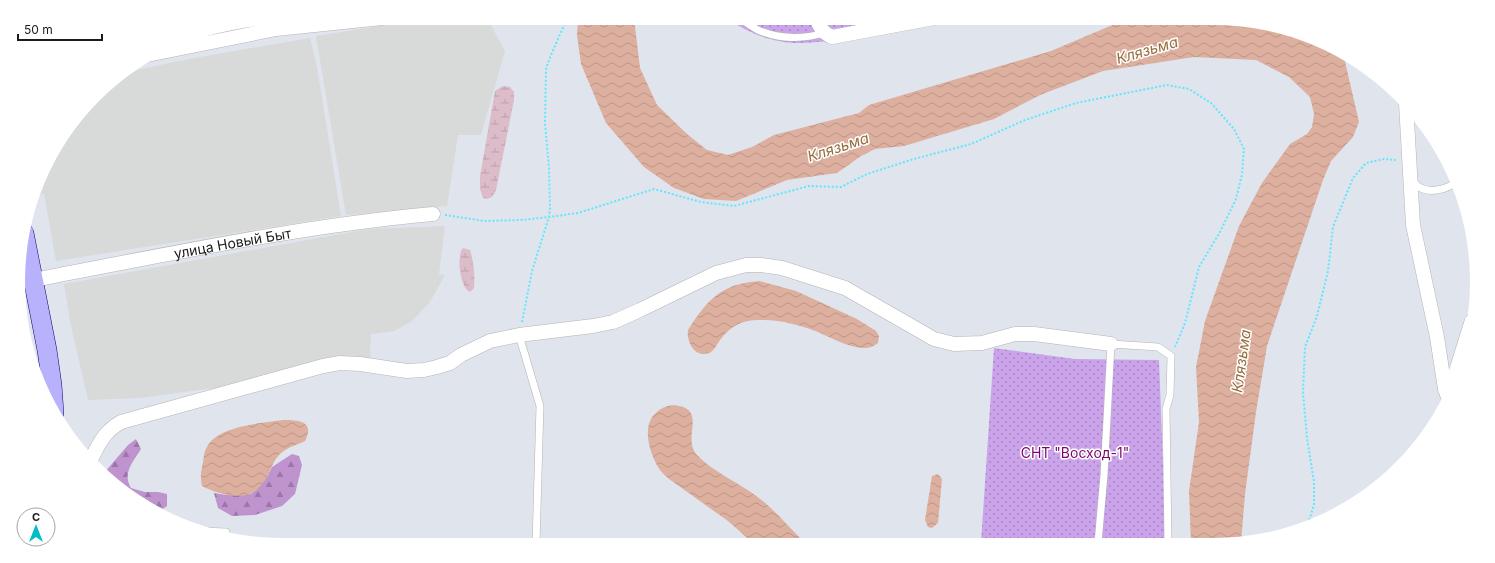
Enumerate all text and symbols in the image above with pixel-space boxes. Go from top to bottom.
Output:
scale bar [18,16,102,42]
text: 50 m [24,22,53,37]
water label: Клязьма [1114,32,1180,68]
water label: Клязьма [805,128,871,166]
street label: улица Новый Быт [172,224,293,261]
water label: Клязьма [1227,328,1255,394]
park label: СНТ "Восход-1" [1021,444,1129,461]
north arrow [16,507,56,547]
text: С [32,510,40,524]

